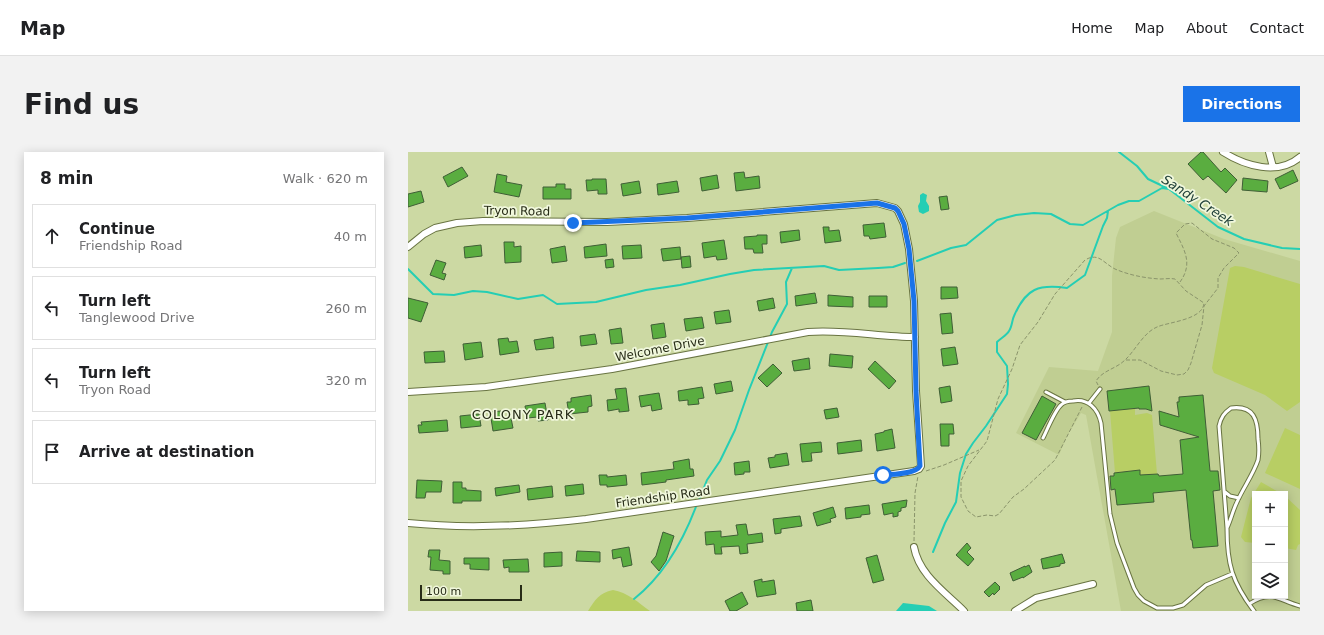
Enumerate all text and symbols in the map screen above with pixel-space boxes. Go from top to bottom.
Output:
text: Map [20,17,65,39]
text: Home [1071,20,1113,36]
text: Map [1135,20,1164,36]
text: About [1186,20,1228,36]
text: Contact [1250,20,1304,36]
button: Directions [1183,86,1300,122]
text: Find us [24,88,139,121]
text: 8 min [40,168,93,188]
text: Walk · 620 m [283,171,368,186]
water label: Sandy Creek [1159,172,1237,229]
street label: Tryon Road [483,203,550,219]
route end [564,214,582,232]
text: Continue [79,220,155,238]
icon: ahead [41,225,63,247]
text: 40 m [334,229,367,244]
text: Friendship Road [79,238,183,253]
text: Turn left [79,292,151,310]
icon: left [41,297,63,319]
text: 260 m [325,301,367,316]
text: Tanglewood Drive [79,310,194,325]
street label: Welcome Drive [614,333,706,365]
text: Turn left [79,364,151,382]
icon: left [41,369,63,391]
text: 320 m [325,373,367,388]
text: Tryon Road [79,382,151,397]
district label: COLONY PARK [472,407,574,422]
icon: arrive [41,441,63,463]
text: Arrive at destination [79,443,254,461]
route start [874,466,892,484]
street label: Friendship Road [615,483,711,511]
map controls [1252,491,1288,599]
button: + [1252,491,1288,527]
button: − [1252,527,1288,563]
button: layers [1252,563,1288,599]
scale bar [420,583,522,602]
text: 100 m [426,585,461,598]

